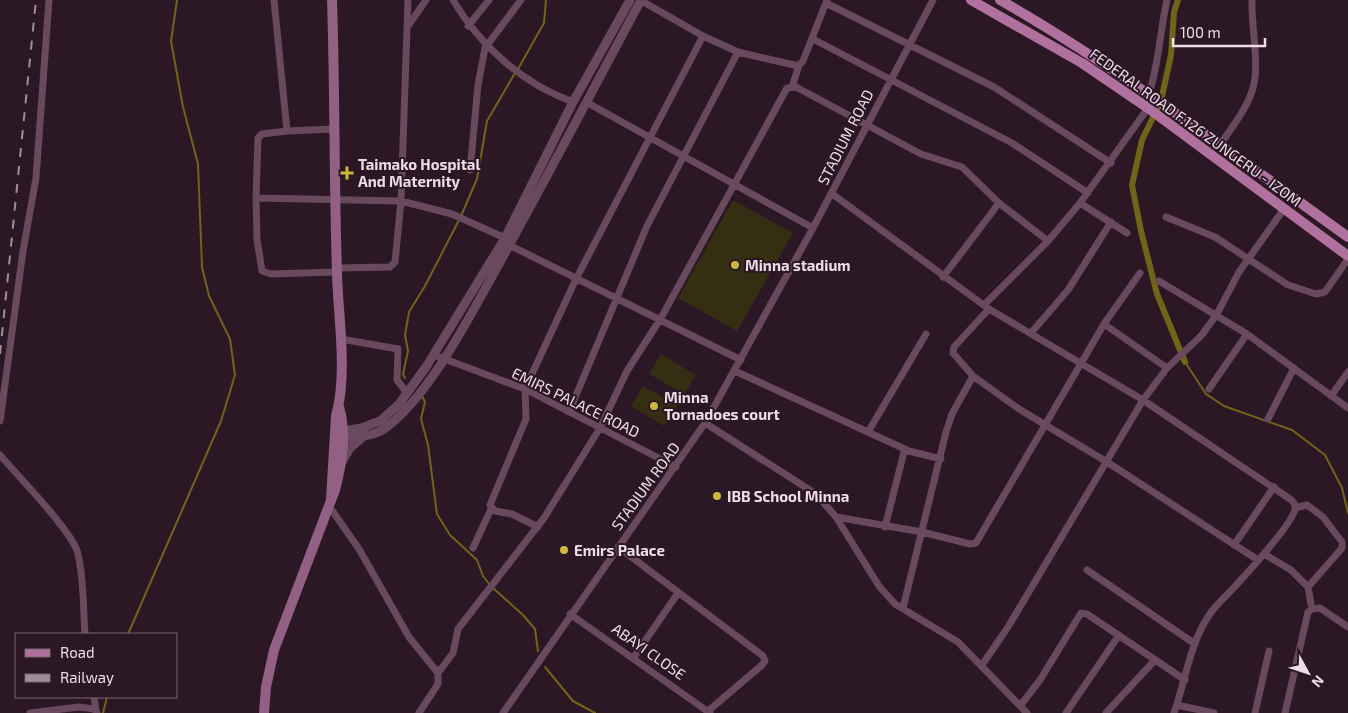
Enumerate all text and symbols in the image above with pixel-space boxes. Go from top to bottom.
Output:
scale bar [1173,15,1266,47]
text: 100 m [1180,23,1221,41]
street label: FEDERAL ROAD F.126 ZUNGERU - IZOM [1087,44,1305,210]
street label: STADIUM ROAD [813,86,877,188]
place label: Taimako Hospital And Maternity [358,155,480,191]
marker: Taimako Hospital And Maternity [340,166,354,180]
place label: Minna stadium [745,256,851,274]
marker: Minna stadium [729,259,741,271]
street label: EMIRS PALACE ROAD [509,363,643,441]
place label: Minna Tornadoes court [664,388,780,423]
marker: Minna Tornadoes court [648,400,660,412]
street label: STADIUM ROAD [607,438,683,534]
place label: IBB School Minna [727,487,849,505]
marker: IBB School Minna [711,490,723,502]
place label: Emirs Palace [574,541,665,559]
marker: Emirs Palace [558,544,570,556]
street label: ABAYI CLOSE [609,619,689,683]
legend [15,633,178,698]
text: Road [60,643,95,661]
north arrow [1283,648,1333,698]
text: Railway [60,668,114,686]
text: N [1309,672,1328,691]

